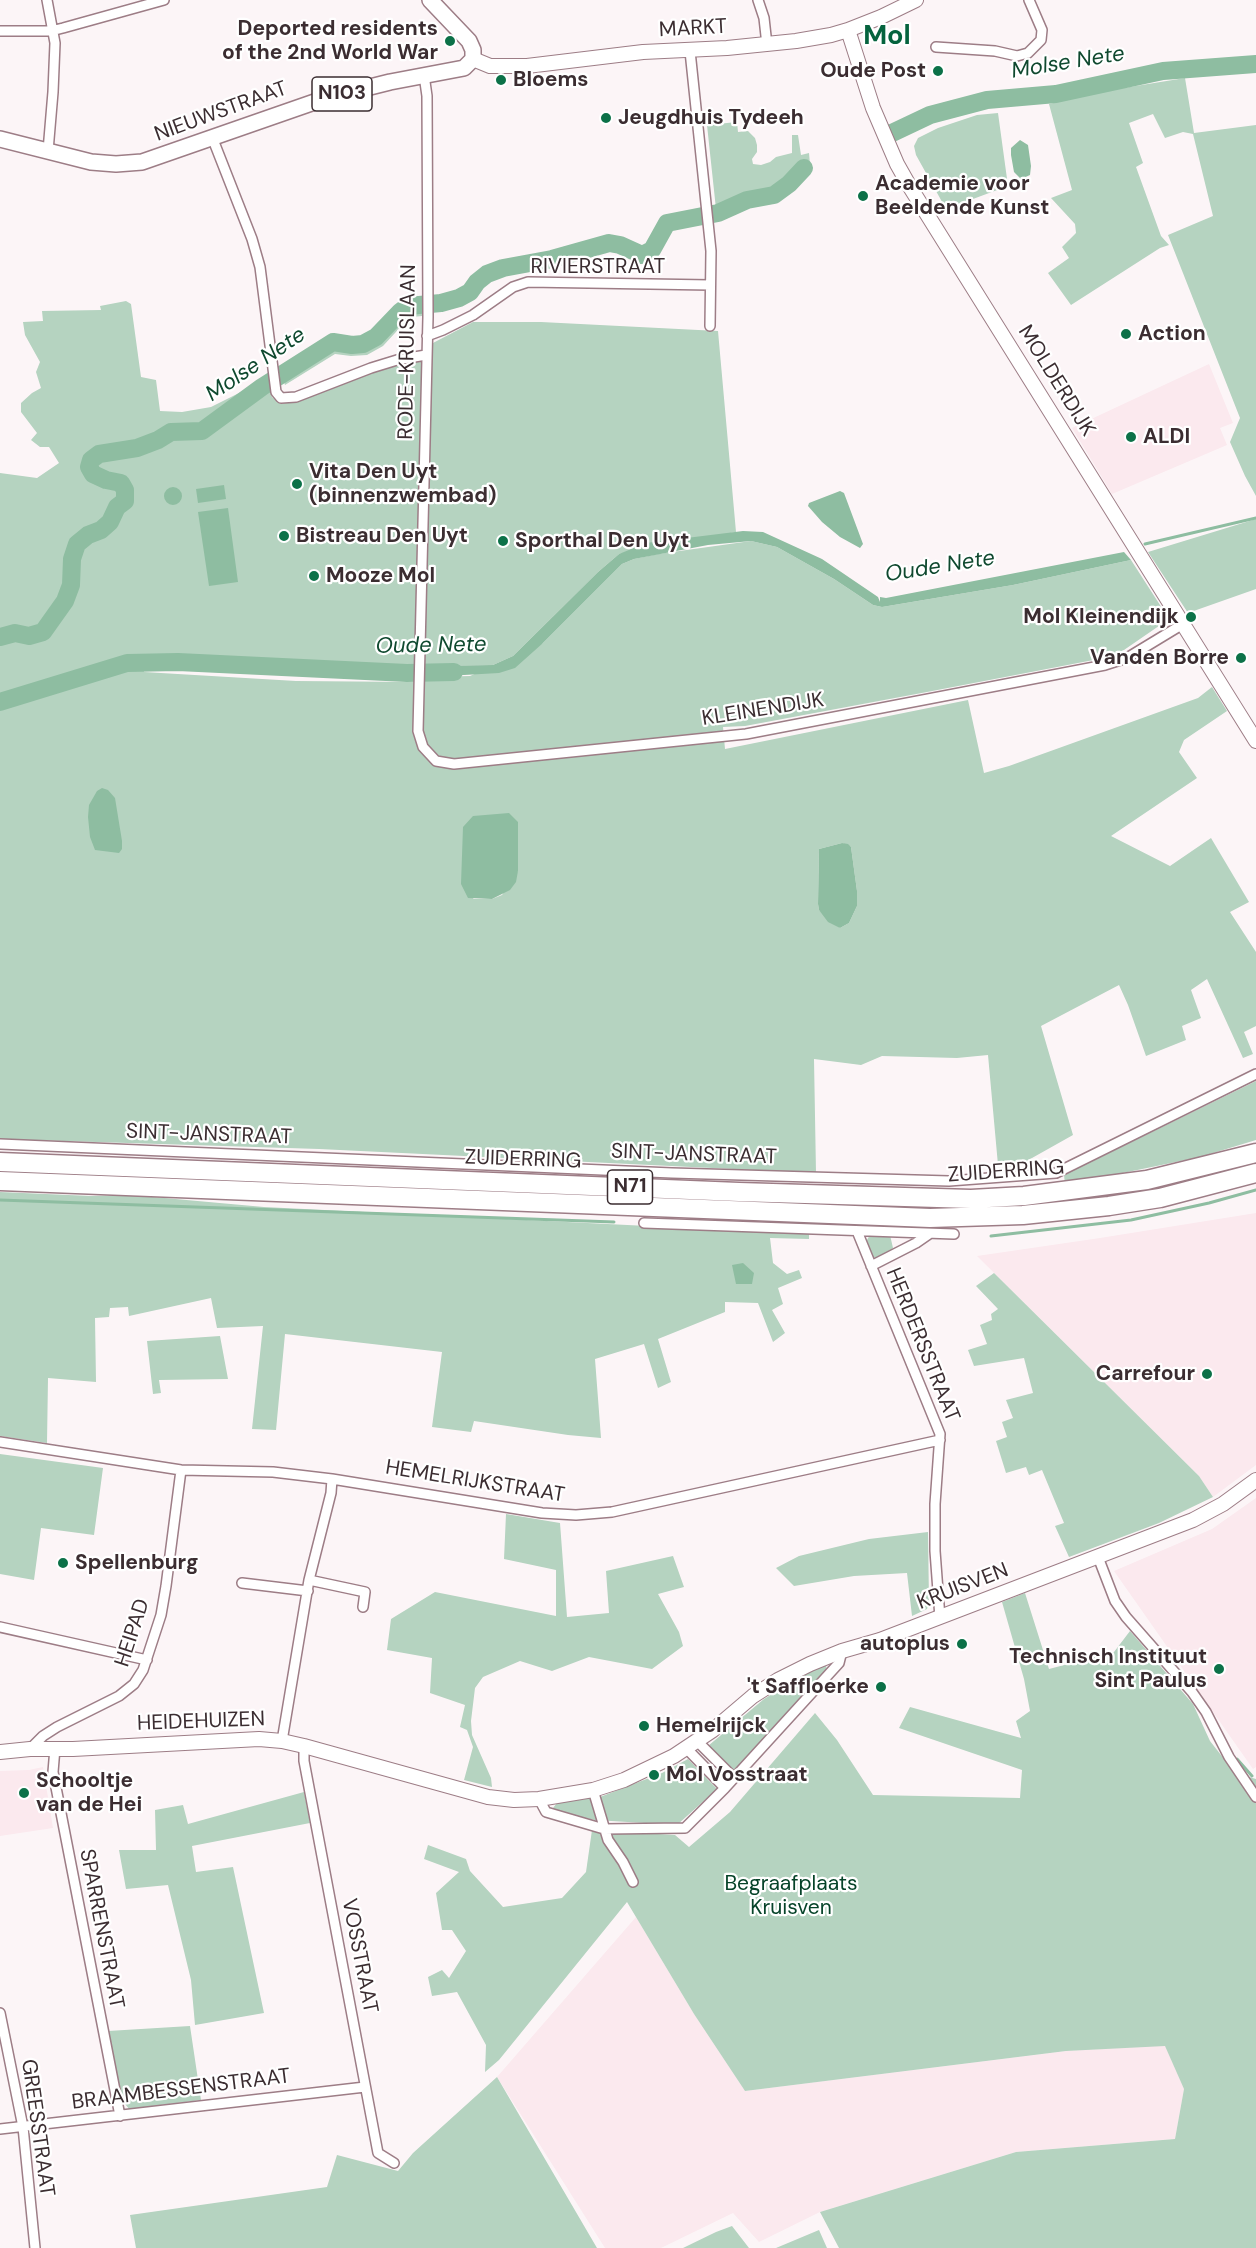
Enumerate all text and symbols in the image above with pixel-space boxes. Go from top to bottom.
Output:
street label: MARKT [658,15,728,43]
place label: Deported residents of the 2nd World War [222,16,438,66]
district label: Mol [863,21,911,53]
marker: Deported residents of the 2nd World War [443,34,457,48]
water label: Molse Nete [1009,41,1127,85]
place label: Oude Post [820,58,926,84]
marker: Oude Post [931,64,945,78]
place label: Bloems [513,67,588,93]
marker: Bloems [494,73,508,87]
street label: NIEUWSTRAAT [151,76,291,148]
road number: N103 [312,77,372,111]
place label: Jeugdhuis Tydeeh [618,105,804,131]
marker: Jeugdhuis Tydeeh [599,111,613,125]
place label: Academie voor Beeldende Kunst [875,171,1049,221]
marker: Academie voor Beeldende Kunst [856,189,870,203]
street label: RIVIERSTRAAT [531,254,665,280]
street label: RODE-KRUISLAAN [394,264,422,440]
street label: MOLDERDIJK [1012,321,1100,441]
place label: Action [1138,321,1206,347]
water label: Molse Nete [201,322,311,408]
marker: Action [1119,327,1133,341]
place label: ALDI [1143,424,1190,450]
marker: ALDI [1124,430,1138,444]
place label: Vita Den Uyt (binnenzwembad) [309,459,496,509]
marker: Vita Den Uyt (binnenzwembad) [290,477,304,491]
place label: Bistreau Den Uyt [296,523,468,549]
place label: Sporthal Den Uyt [515,528,689,554]
marker: Bistreau Den Uyt [277,529,291,543]
marker: Sporthal Den Uyt [496,534,510,548]
water label: Oude Nete [883,545,997,589]
place label: Mooze Mol [326,563,435,589]
marker: Mooze Mol [307,569,321,583]
place label: Mol Kleinendijk [1023,604,1179,630]
marker: Mol Kleinendijk [1184,610,1198,624]
water label: Oude Nete [375,632,487,660]
place label: Vanden Borre [1090,645,1229,671]
marker: Vanden Borre [1234,651,1248,665]
street label: KLEINENDIJK [700,688,826,732]
street label: SINT-JANSTRAAT [126,1120,292,1150]
street label: SINT-JANSTRAAT [611,1140,777,1170]
street label: ZUIDERRING [464,1145,582,1175]
street label: ZUIDERRING [947,1155,1065,1189]
road number: N71 [608,1170,652,1204]
street label: HERDERSSTRAAT [880,1264,964,1426]
place label: Carrefour [1096,1361,1195,1387]
marker: Carrefour [1200,1367,1214,1381]
street label: HEMELRIJKSTRAAT [384,1455,566,1509]
place label: Spellenburg [75,1550,198,1576]
marker: Spellenburg [56,1556,70,1570]
street label: KRUISVEN [914,1558,1012,1616]
street label: HEIPAD [110,1596,156,1670]
place label: autoplus [860,1631,950,1657]
marker: autoplus [955,1637,969,1651]
place label: Technisch Instituut Sint Paulus [1009,1644,1207,1694]
marker: Technisch Instituut Sint Paulus [1212,1662,1226,1676]
place label: 't Saffloerke [747,1674,869,1700]
marker: 't Saffloerke [874,1680,888,1694]
street label: HEIDEHUIZEN [137,1707,265,1737]
place label: Hemelrijck [656,1713,767,1739]
marker: Hemelrijck [637,1719,651,1733]
place label: Mol Vosstraat [666,1762,808,1788]
place label: Schooltje van de Hei [36,1768,142,1818]
marker: Mol Vosstraat [647,1768,661,1782]
marker: Schooltje van de Hei [17,1786,31,1800]
street label: SPARRENSTRAAT [73,1847,129,2011]
park label: Begraafplaats Kruisven [724,1871,858,1921]
street label: VOSSTRAAT [336,1897,382,2015]
street label: GREESSTRAAT [15,2058,59,2198]
street label: BRAAMBESSENSTRAAT [70,2064,292,2116]

